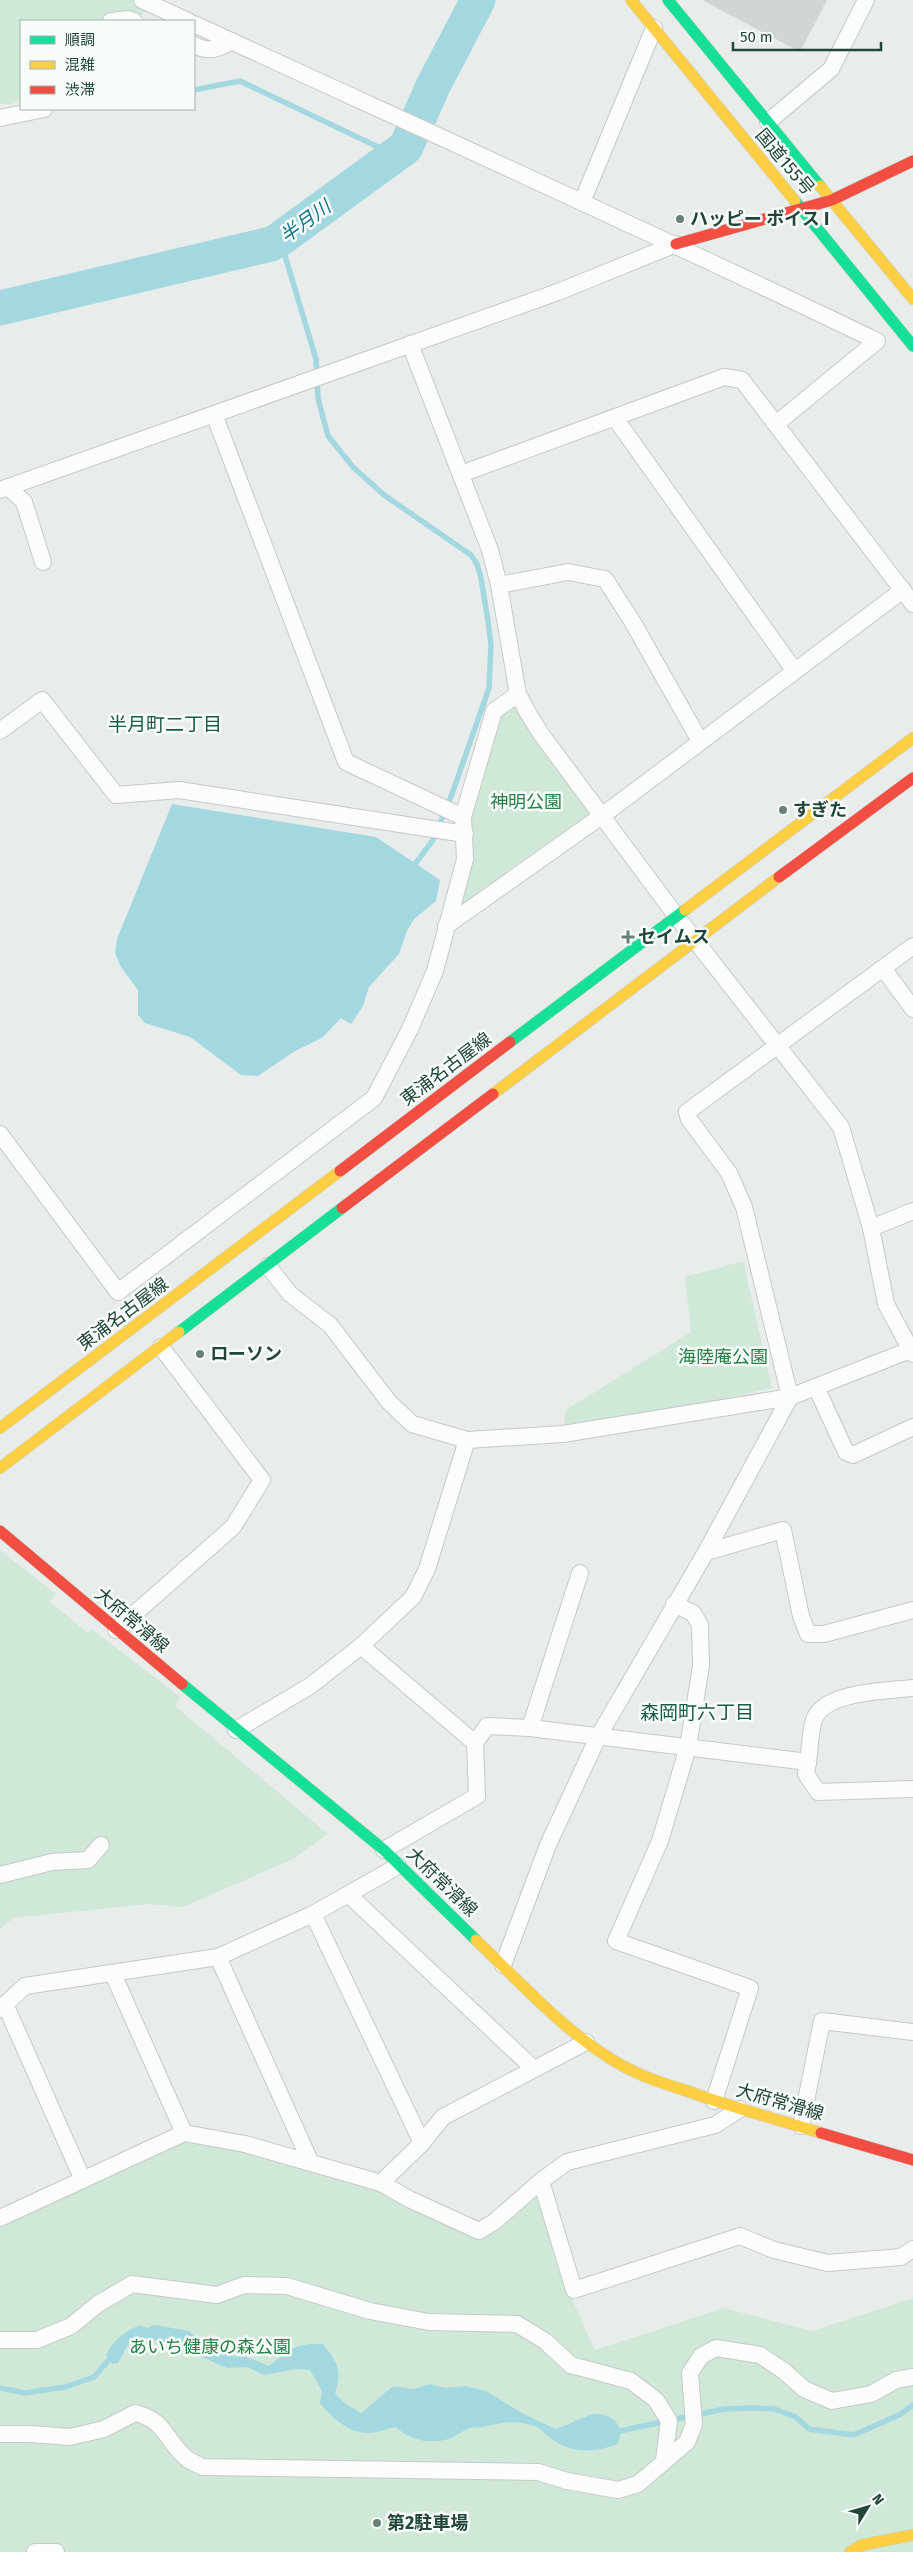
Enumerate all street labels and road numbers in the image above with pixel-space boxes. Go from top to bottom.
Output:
street label: 国道155号 [751,124,819,200]
street label: 東浦名古屋線 [396,1028,496,1110]
street label: 東浦名古屋線 [73,1273,173,1355]
street label: 大府常滑線 [90,1583,174,1657]
street label: 大府常滑線 [402,1843,482,1921]
street label: 大府常滑線 [734,2079,826,2125]

